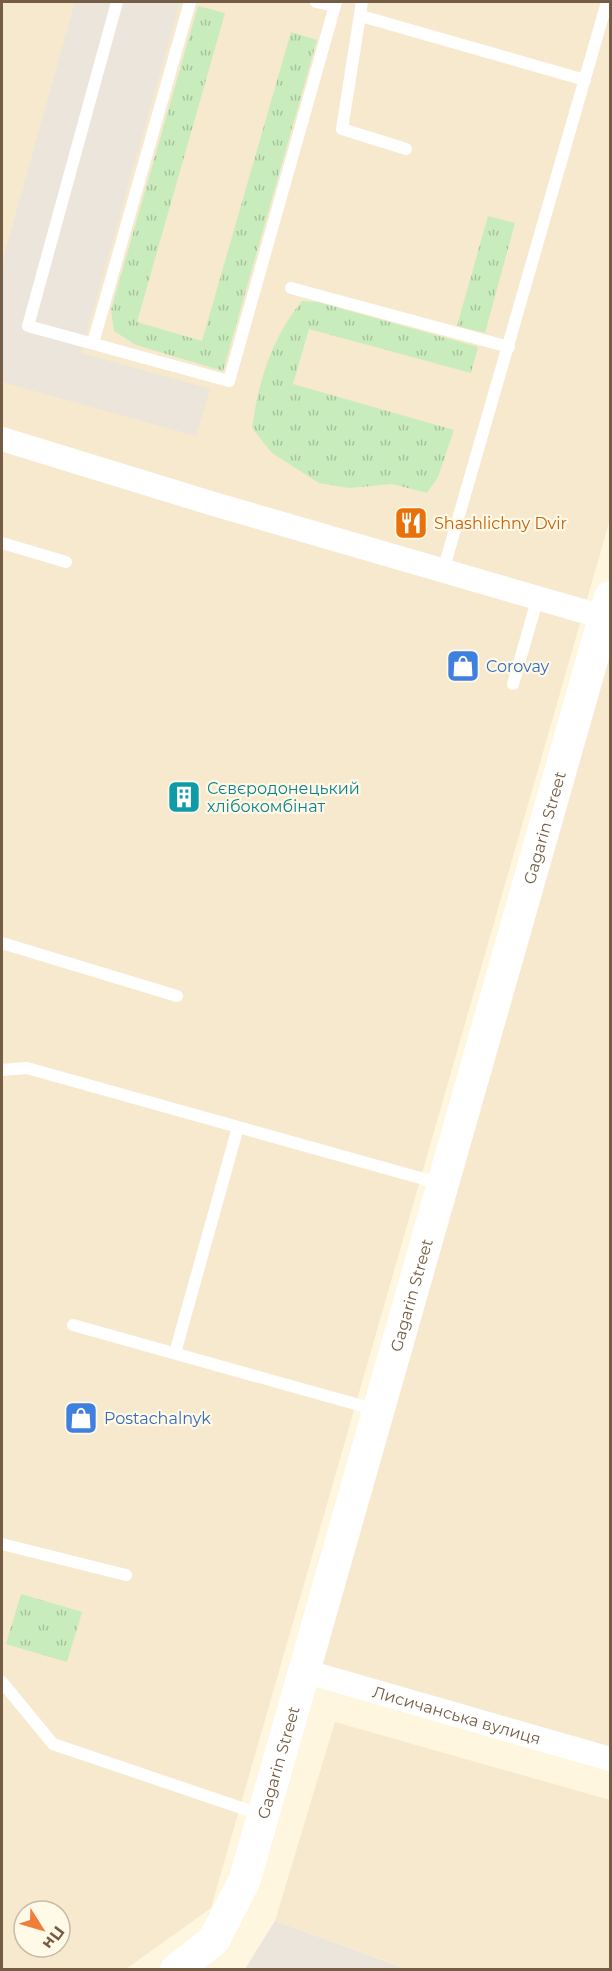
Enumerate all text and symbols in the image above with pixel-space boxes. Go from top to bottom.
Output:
restaurant icon: Shashlichny Dvir [393,505,429,541]
place label: Shashlichny Dvir [434,514,567,533]
shop icon: Corovay [445,648,481,684]
place label: Corovay [486,657,550,676]
street label: Gagarin Street [520,769,570,886]
building icon: Сєвєродонецький хлібокомбінат [166,779,202,815]
place label: Сєвєродонецький хлібокомбінат [207,779,360,816]
street label: Gagarin Street [387,1236,437,1354]
shop icon: Postachalnyk [63,1400,99,1436]
place label: Postachalnyk [104,1409,211,1428]
street label: Лисичанська вулиця [370,1682,543,1749]
street label: Gagarin Street [254,1704,304,1821]
north arrow [12,1899,72,1959]
text: Пн [39,1922,68,1953]

